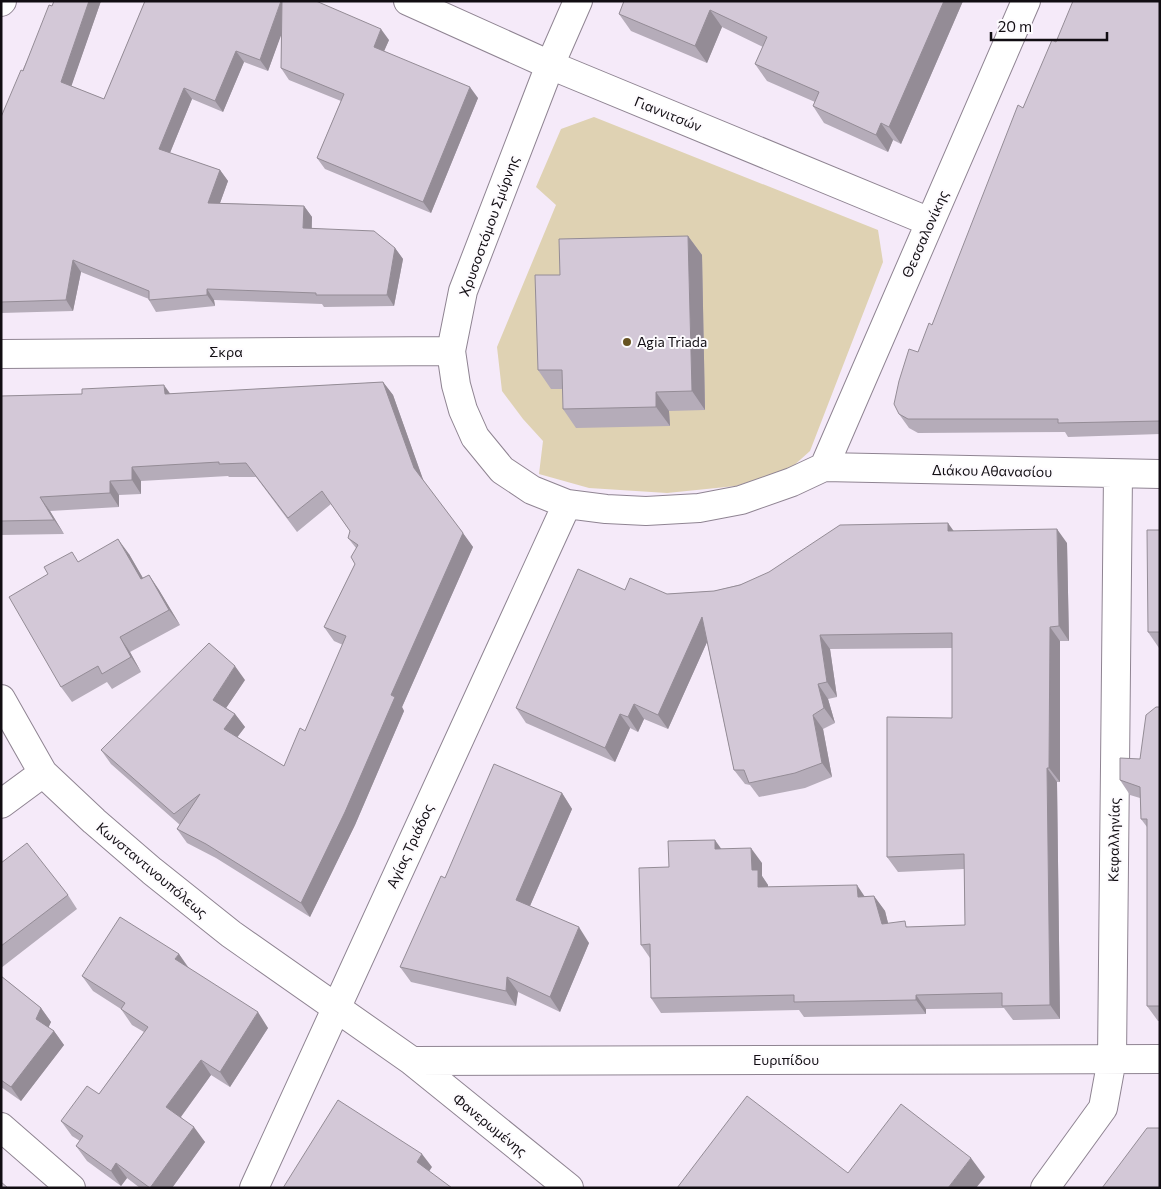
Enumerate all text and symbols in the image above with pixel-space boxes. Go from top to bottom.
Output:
scale bar [991,10,1107,42]
text: 20 m [998,17,1032,35]
street label: Γιαννιτσών [632,92,704,135]
street label: Χρυσοστόμου Σμύρνης [455,153,522,298]
street label: Θεσσαλονίκης [898,187,951,280]
place label: Agia Triada [637,333,707,350]
marker: Agia Triada [621,336,633,348]
street label: Σκρα [209,343,243,360]
street label: Διάκου Αθανασίου [932,461,1052,480]
street label: Κεφαλληνίας [1104,798,1123,882]
street label: Αγίας Τριάδος [383,801,437,891]
street label: Κωνσταντινουπόλεως [93,818,211,921]
street label: Ευριπίδου [753,1051,819,1068]
street label: Φανερωμένης [450,1090,531,1160]

